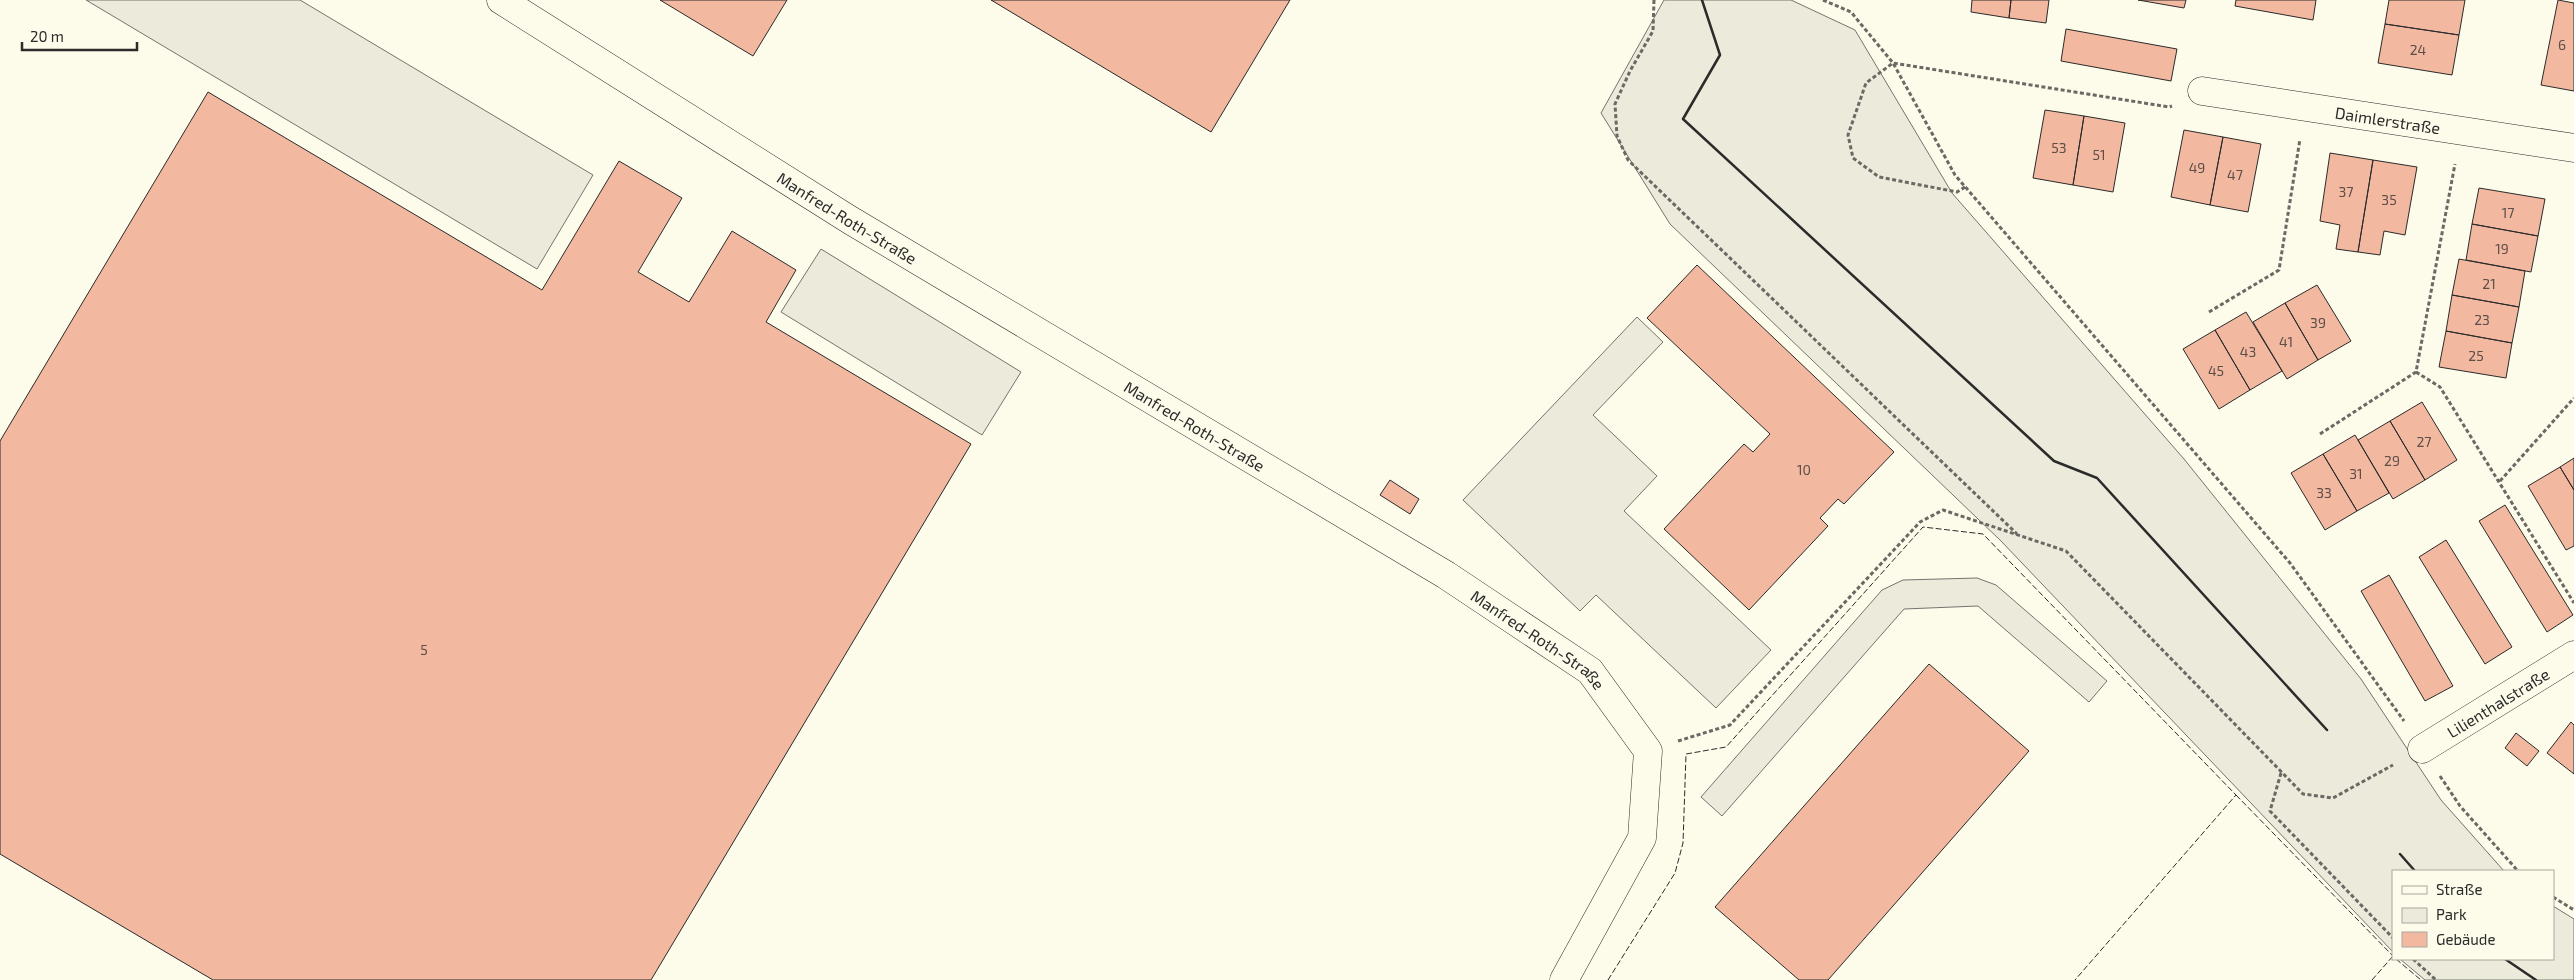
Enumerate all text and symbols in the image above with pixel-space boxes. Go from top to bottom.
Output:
scale bar [22,20,138,52]
text: 20 m [30,27,64,45]
house number: 6 [2558,36,2566,53]
house number: 24 [2410,41,2426,58]
street label: Daimlerstraße [2334,102,2442,137]
house number: 53 [2051,139,2067,156]
house number: 51 [2092,146,2106,163]
house number: 49 [2189,159,2205,176]
house number: 47 [2227,166,2243,183]
street label: Manfred-Roth-Straße [774,167,921,267]
house number: 37 [2339,183,2353,200]
house number: 35 [2381,191,2397,208]
house number: 17 [2502,204,2514,221]
house number: 19 [2495,240,2509,257]
house number: 21 [2482,275,2496,292]
house number: 23 [2474,311,2490,328]
house number: 39 [2310,314,2326,331]
house number: 41 [2279,333,2293,350]
house number: 43 [2240,343,2256,360]
house number: 25 [2468,347,2484,364]
house number: 45 [2208,362,2224,379]
street label: Manfred-Roth-Straße [1121,376,1269,475]
house number: 27 [2416,433,2432,450]
house number: 29 [2384,452,2400,469]
house number: 10 [1797,461,1811,478]
house number: 31 [2349,465,2363,482]
house number: 33 [2316,484,2332,501]
street label: Manfred-Roth-Straße [1468,585,1609,693]
house number: 5 [420,641,428,658]
street label: Lilienthalstraße [2443,663,2552,741]
legend [2392,870,2554,960]
text: Straße [2436,880,2482,898]
text: Park [2436,905,2467,923]
text: Gebäude [2436,930,2495,948]

